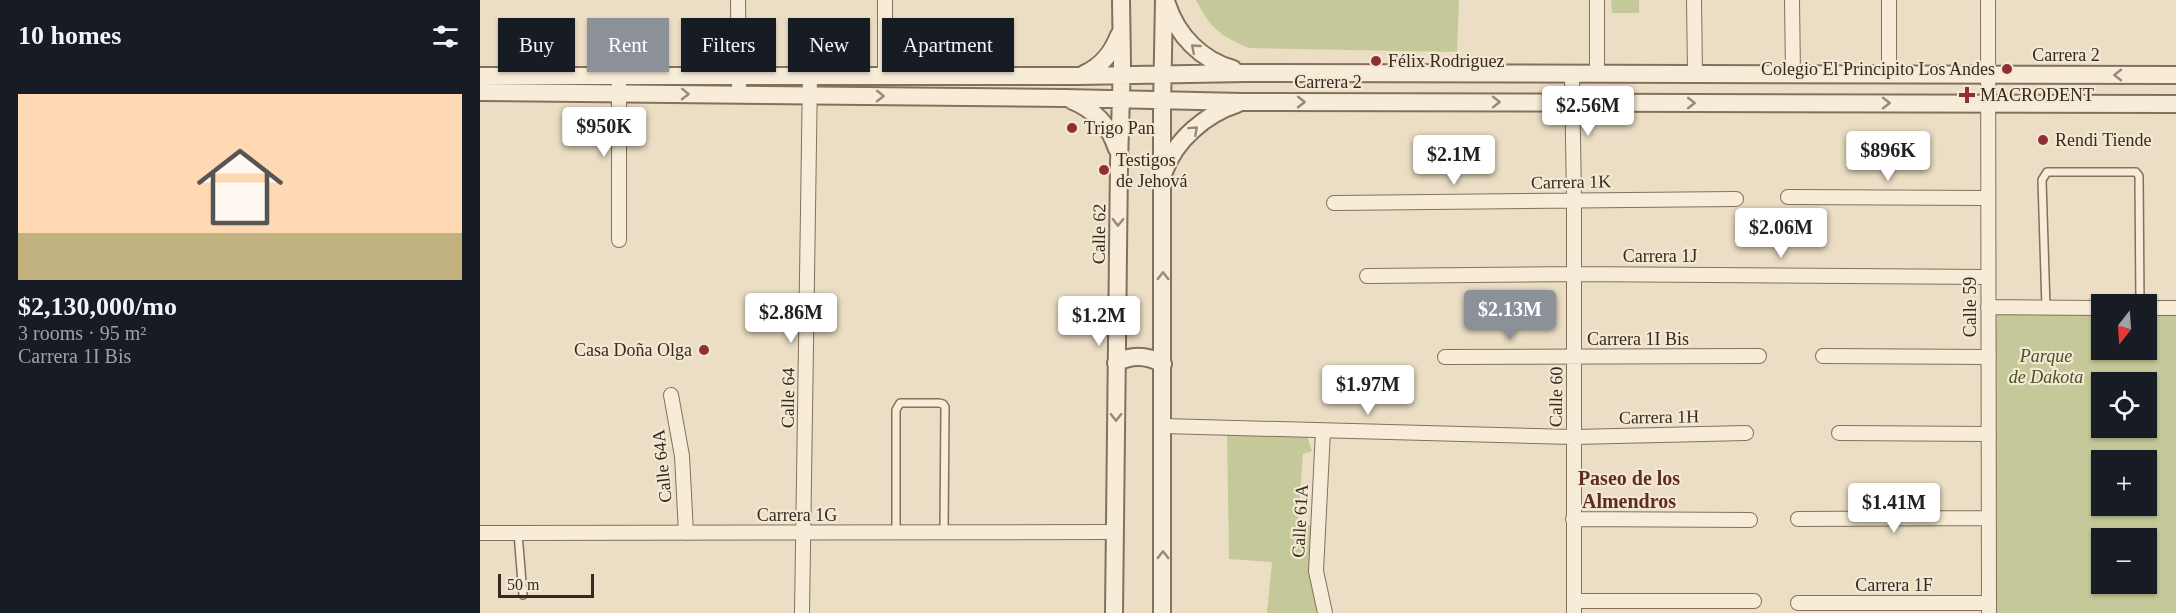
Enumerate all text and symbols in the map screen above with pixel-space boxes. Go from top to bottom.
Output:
chip: Buy [498,18,575,72]
chip: Rent [587,18,669,72]
chip: Filters [681,18,776,72]
chip: New [788,18,870,72]
chip: Apartment [882,18,1014,72]
icon: filters [429,20,462,53]
text: 10 homes [18,21,121,50]
one-way arrow [1191,44,1202,55]
street label: Carrera 2 [2032,45,2100,65]
place label: Félix Rodriguez [1388,51,1504,71]
marker: Félix Rodriguez [1369,54,1383,68]
place label: Colegio El Principito Los Andes [1761,59,1995,79]
marker: Colegio El Principito Los Andes [2000,62,2014,76]
one-way arrow [2113,69,2122,81]
street label: Carrera 2 [1294,72,1362,92]
place label: MACRODENT [1980,85,2094,105]
pin: $2.56M [1539,86,1637,137]
marker: MACRODENT [1958,86,1976,104]
one-way arrow [681,88,690,100]
one-way arrow [876,90,885,102]
text: $2.56M [1556,94,1620,116]
one-way arrow [1296,96,1305,108]
one-way arrow [1491,96,1500,108]
one-way arrow [1686,97,1695,109]
one-way arrow [1881,97,1890,110]
pin: $950K [562,107,646,158]
text: $950K [576,115,632,137]
place label: Trigo Pan [1084,118,1155,138]
marker: Trigo Pan [1065,121,1079,135]
one-way arrow [1187,126,1198,137]
place label: Rendi Tiende [2055,130,2152,150]
pin: $896K [1846,131,1930,182]
icon: home [186,133,294,241]
marker: Rendi Tiende [2036,133,2050,147]
pin: $2.1M [1412,135,1496,186]
text: $896K [1860,139,1916,161]
text: $2.1M [1427,143,1481,165]
place label: Testigos de Jehová [1116,150,1187,191]
marker: Testigos de Jehová [1097,163,1111,177]
street label: Carrera 1K [1531,171,1611,193]
street label: Calle 62 [1088,204,1110,264]
pin: $2.06M [1732,208,1830,259]
text: $2.06M [1749,216,1813,238]
one-way arrow [1112,217,1124,226]
street label: Carrera 1J [1623,246,1697,266]
one-way arrow [1157,271,1169,280]
street label: Calle 59 [1960,277,1980,337]
pin: $2.13M [1461,290,1559,341]
text: $2,130,000/mo [18,292,177,321]
pin: $2.86M [742,293,840,344]
north arrow [2091,294,2157,360]
map controls [2091,294,2157,594]
pin: $1.2M [1057,296,1141,347]
text: $2.13M [1478,298,1542,320]
text: $2.86M [759,301,823,323]
text: $1.2M [1072,304,1126,326]
text: 3 rooms · 95 m² [18,322,146,344]
street label: Carrera 1I Bis [1587,329,1689,349]
place label: Casa Doña Olga [574,340,692,360]
marker: Casa Doña Olga [697,343,711,357]
text: Carrera 1I Bis [18,345,131,367]
park label: Parque de Dakota [2009,346,2083,387]
pin: $1.97M [1319,365,1417,416]
street label: Calle 60 [1545,367,1567,427]
street label: Calle 64 [777,368,799,428]
button: locate [2091,372,2157,438]
text: $1.97M [1336,373,1400,395]
street label: Carrera 1H [1619,406,1699,428]
one-way arrow [1110,412,1122,421]
street label: Calle 64A [648,428,676,504]
button: + [2091,450,2157,516]
district label: Paseo de los Almendros [1578,467,1680,512]
pin: $1.41M [1845,483,1943,534]
street label: Calle 61A [1288,484,1312,558]
text: $1.41M [1862,491,1926,513]
street label: Carrera 1G [757,505,837,525]
button: − [2091,528,2157,594]
one-way arrow [1156,550,1169,559]
scale bar [498,571,594,598]
street label: Carrera 1F [1855,575,1933,595]
text: 50 m [507,576,539,593]

